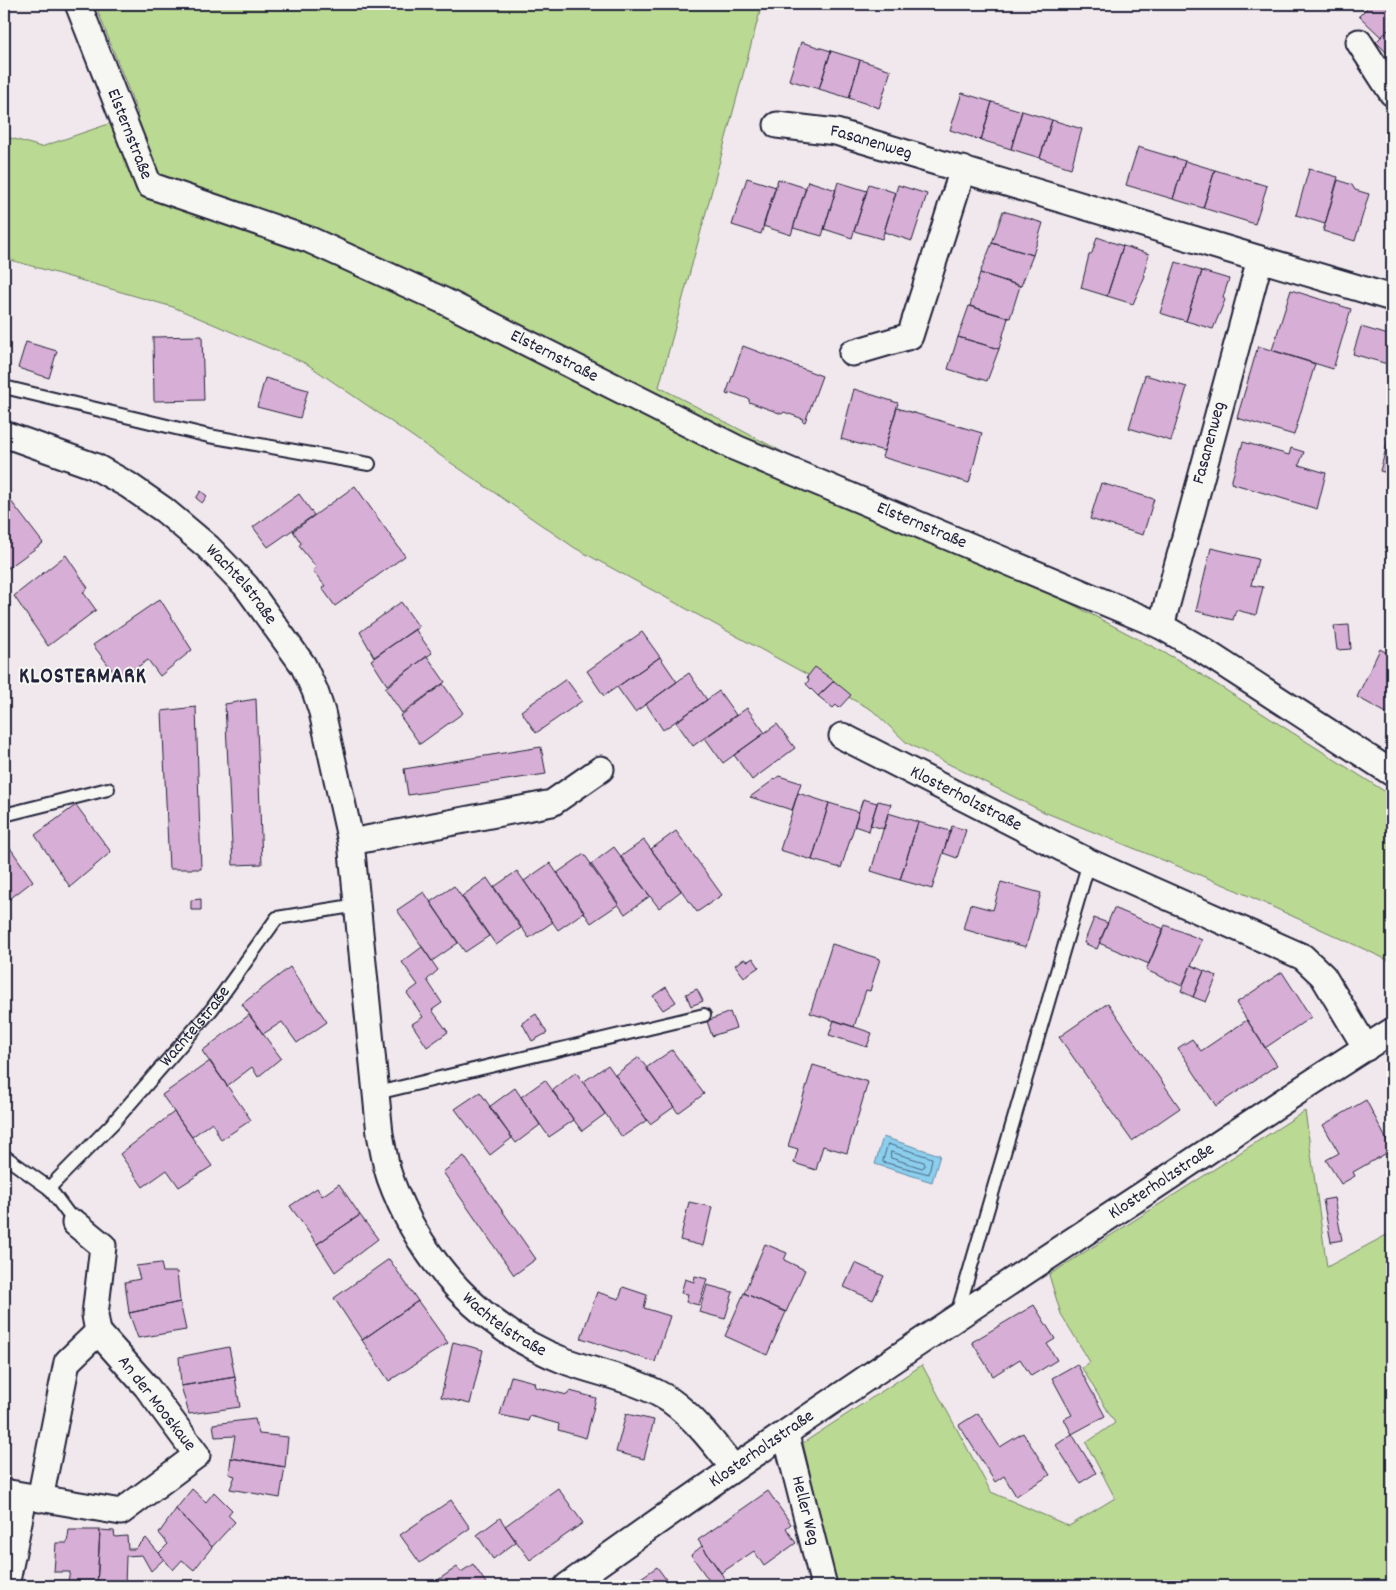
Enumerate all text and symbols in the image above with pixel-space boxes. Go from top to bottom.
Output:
street label: Elsternstraße [100,85,158,183]
street label: Fasanenweg [829,119,915,167]
street label: Elsternstraße [506,324,602,389]
street label: Fasanenweg [1187,399,1233,487]
street label: Elsternstraße [873,496,971,556]
street label: Wachtelstraße [200,539,283,630]
district label: KLOSTERMARK [19,662,147,693]
street label: Klosterholzstraße [905,760,1026,838]
street label: Wachtelstraße [154,981,237,1073]
street label: Klosterholzstraße [1104,1137,1220,1226]
street label: Wachtelstraße [456,1287,550,1364]
street label: An der Mooskaue [111,1351,201,1457]
street label: Klosterholzstraße [704,1404,819,1494]
street label: Heller Weg [784,1473,826,1548]

